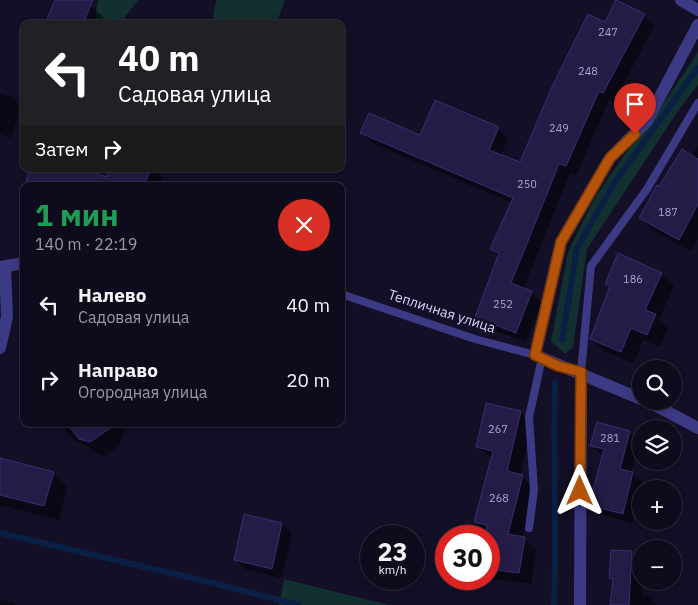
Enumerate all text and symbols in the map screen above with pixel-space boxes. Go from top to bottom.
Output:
house number: 247 [598,25,618,39]
text: 40 m [118,35,200,81]
icon: left [35,40,100,105]
house number: 248 [578,64,598,78]
text: Садовая улица [118,79,271,108]
pin [614,83,656,134]
icon: arrive [621,90,649,118]
house number: 249 [549,121,569,135]
icon: right [98,135,126,163]
text: Затем [35,137,88,161]
house number: 250 [517,177,537,191]
text: 1 мин [35,195,119,234]
button: close [278,199,330,251]
house number: 187 [658,205,678,219]
text: 140 m · 22:19 [35,234,137,254]
house number: 186 [623,272,643,286]
text: Налево [78,283,147,307]
street label: Тепличная улица [386,285,498,337]
icon: left [35,291,63,319]
text: 40 m [286,293,330,317]
house number: 252 [493,297,513,311]
text: Садовая улица [78,307,189,327]
text: Направо [78,358,158,382]
map controls [632,360,682,590]
button: search [632,360,682,410]
icon: right [35,366,63,394]
text: 20 m [286,368,330,392]
text: Огородная улица [78,382,207,402]
button: layers [632,420,682,470]
house number: 267 [488,422,508,436]
house number: 281 [600,431,620,445]
position arrow [553,464,605,516]
button: + [632,480,682,530]
house number: 268 [489,491,509,505]
speed limit sign: 30 [435,525,500,590]
text: 23 [377,535,408,568]
button: − [632,540,682,590]
text: km/h [378,562,407,577]

